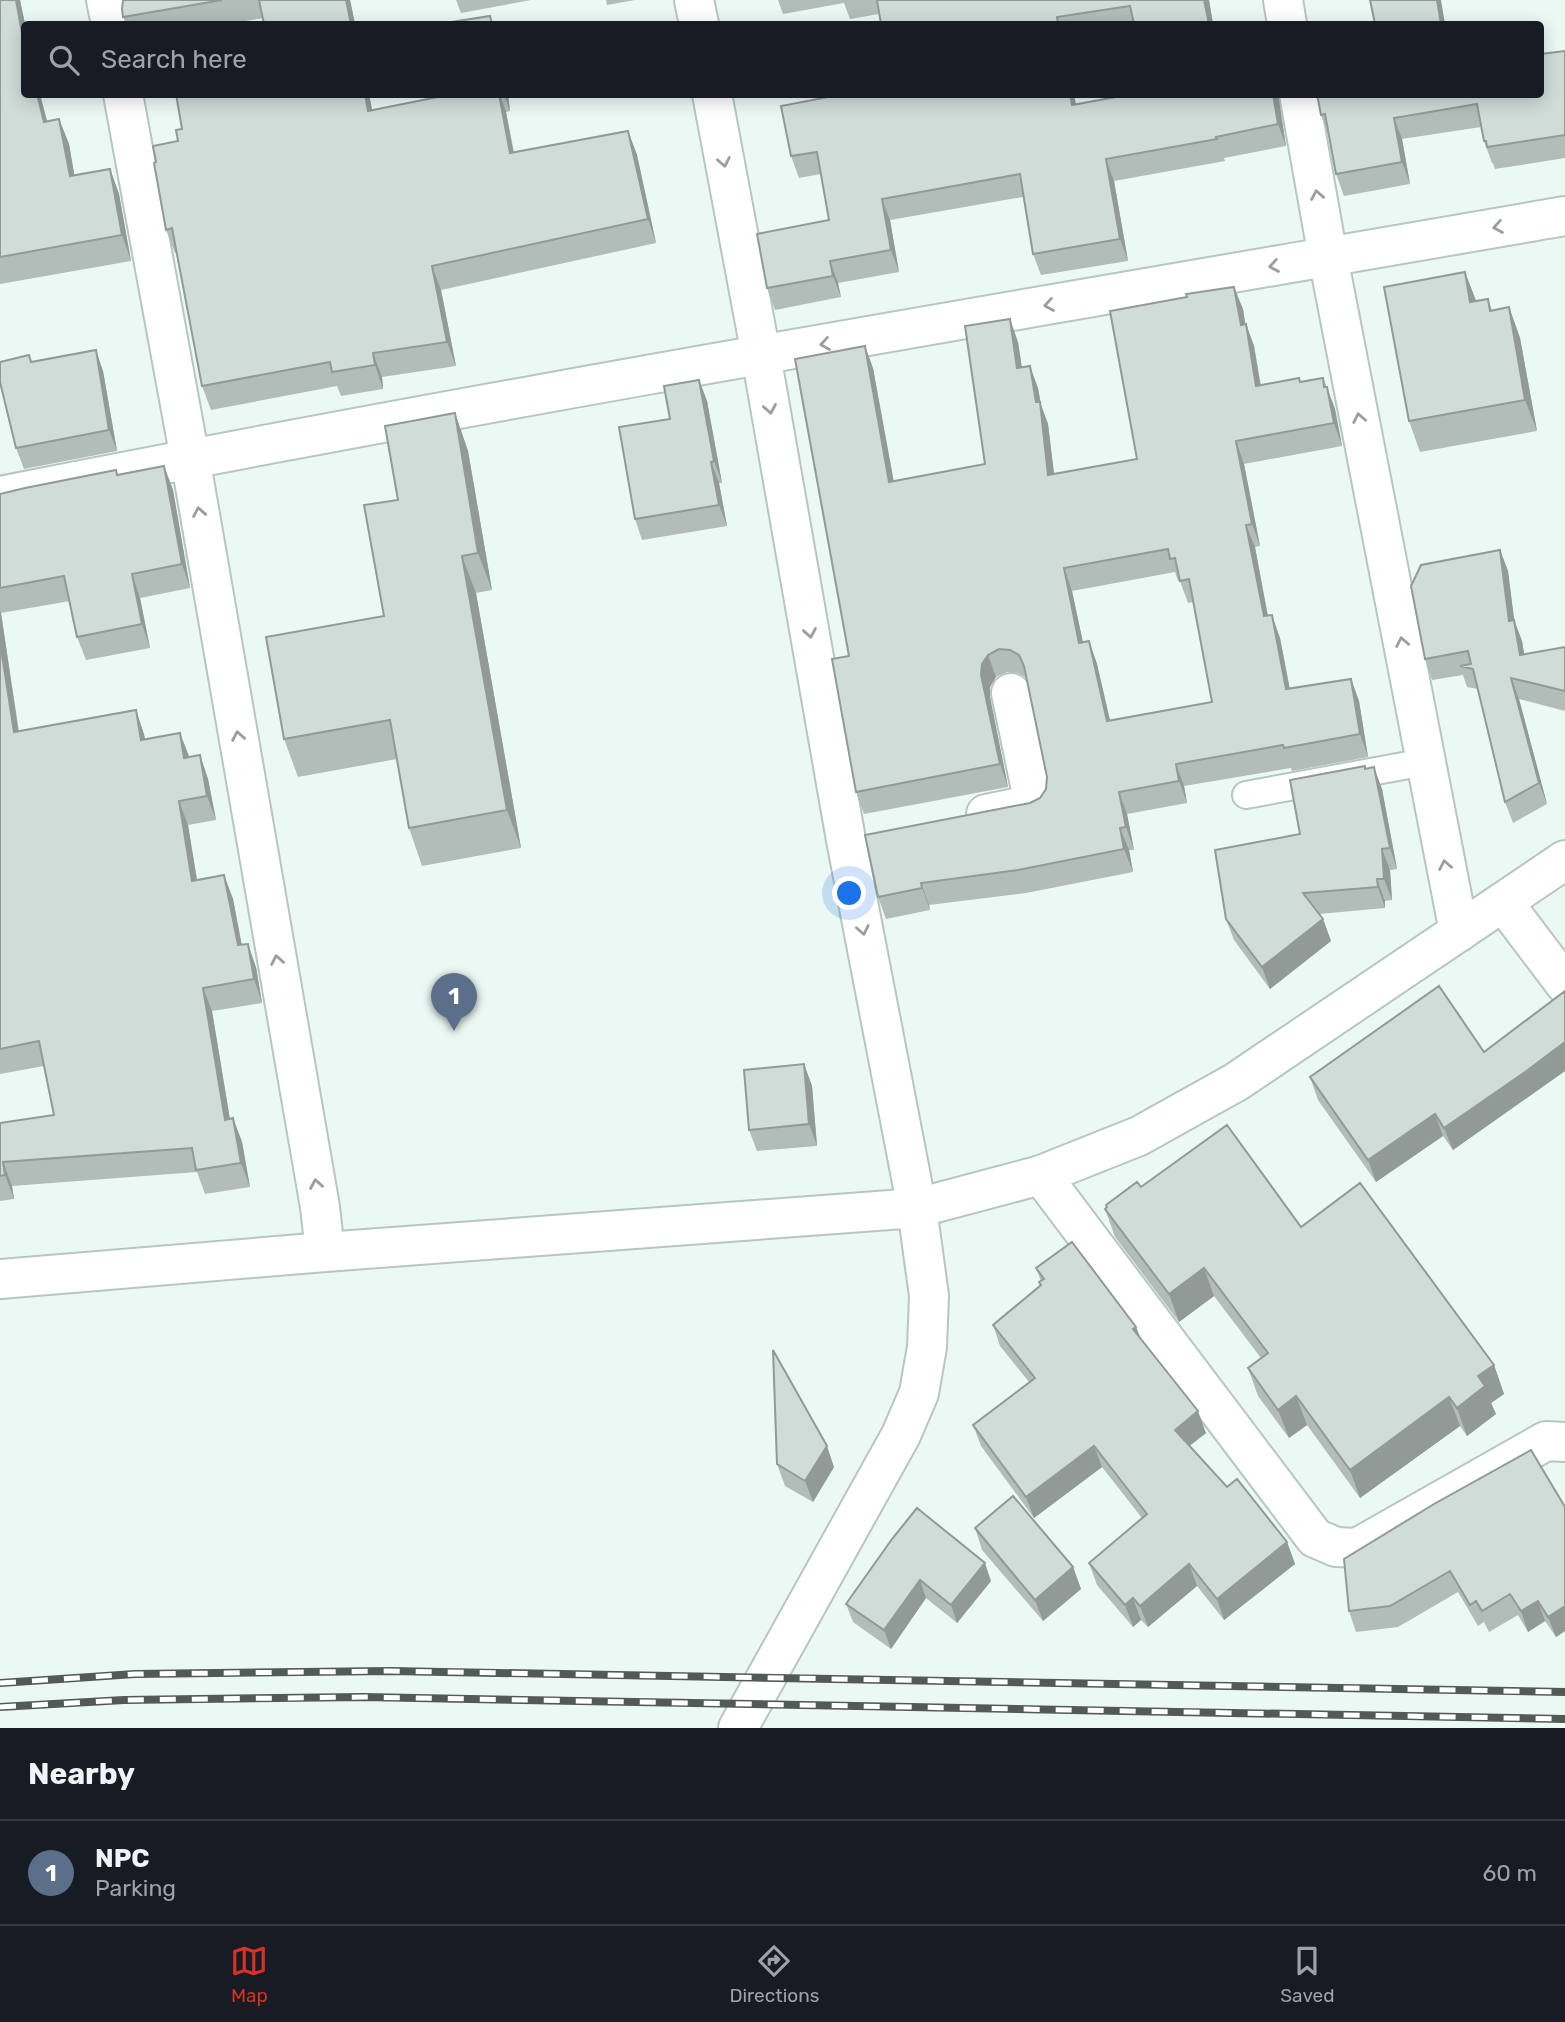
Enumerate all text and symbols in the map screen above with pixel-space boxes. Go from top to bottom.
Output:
search box [21,21,1544,98]
icon: search [45,41,83,79]
text: Search here [101,44,247,75]
one-way arrow [716,156,731,168]
one-way arrow [1310,189,1325,200]
one-way arrow [1492,219,1504,234]
one-way arrow [1268,258,1280,273]
one-way arrow [1043,297,1055,312]
one-way arrow [819,335,831,350]
one-way arrow [762,403,777,415]
one-way arrow [1352,412,1367,424]
one-way arrow [192,506,207,518]
one-way arrow [802,627,817,639]
one-way arrow [1395,636,1410,647]
one-way arrow [231,730,246,742]
one-way arrow [1438,859,1453,871]
your location [832,876,866,910]
one-way arrow [855,924,870,936]
one-way arrow [270,954,285,966]
pin: 1 [431,973,477,1031]
one-way arrow [309,1178,324,1190]
text: Nearby [28,1756,135,1792]
text: NPC [95,1843,150,1874]
text: 1 [45,1859,57,1887]
text: 60 m [1482,1859,1537,1887]
text: Parking [95,1874,176,1902]
tab: Map [230,1942,268,2007]
tab: Directions [729,1942,819,2007]
tab: Saved [1280,1942,1335,2007]

